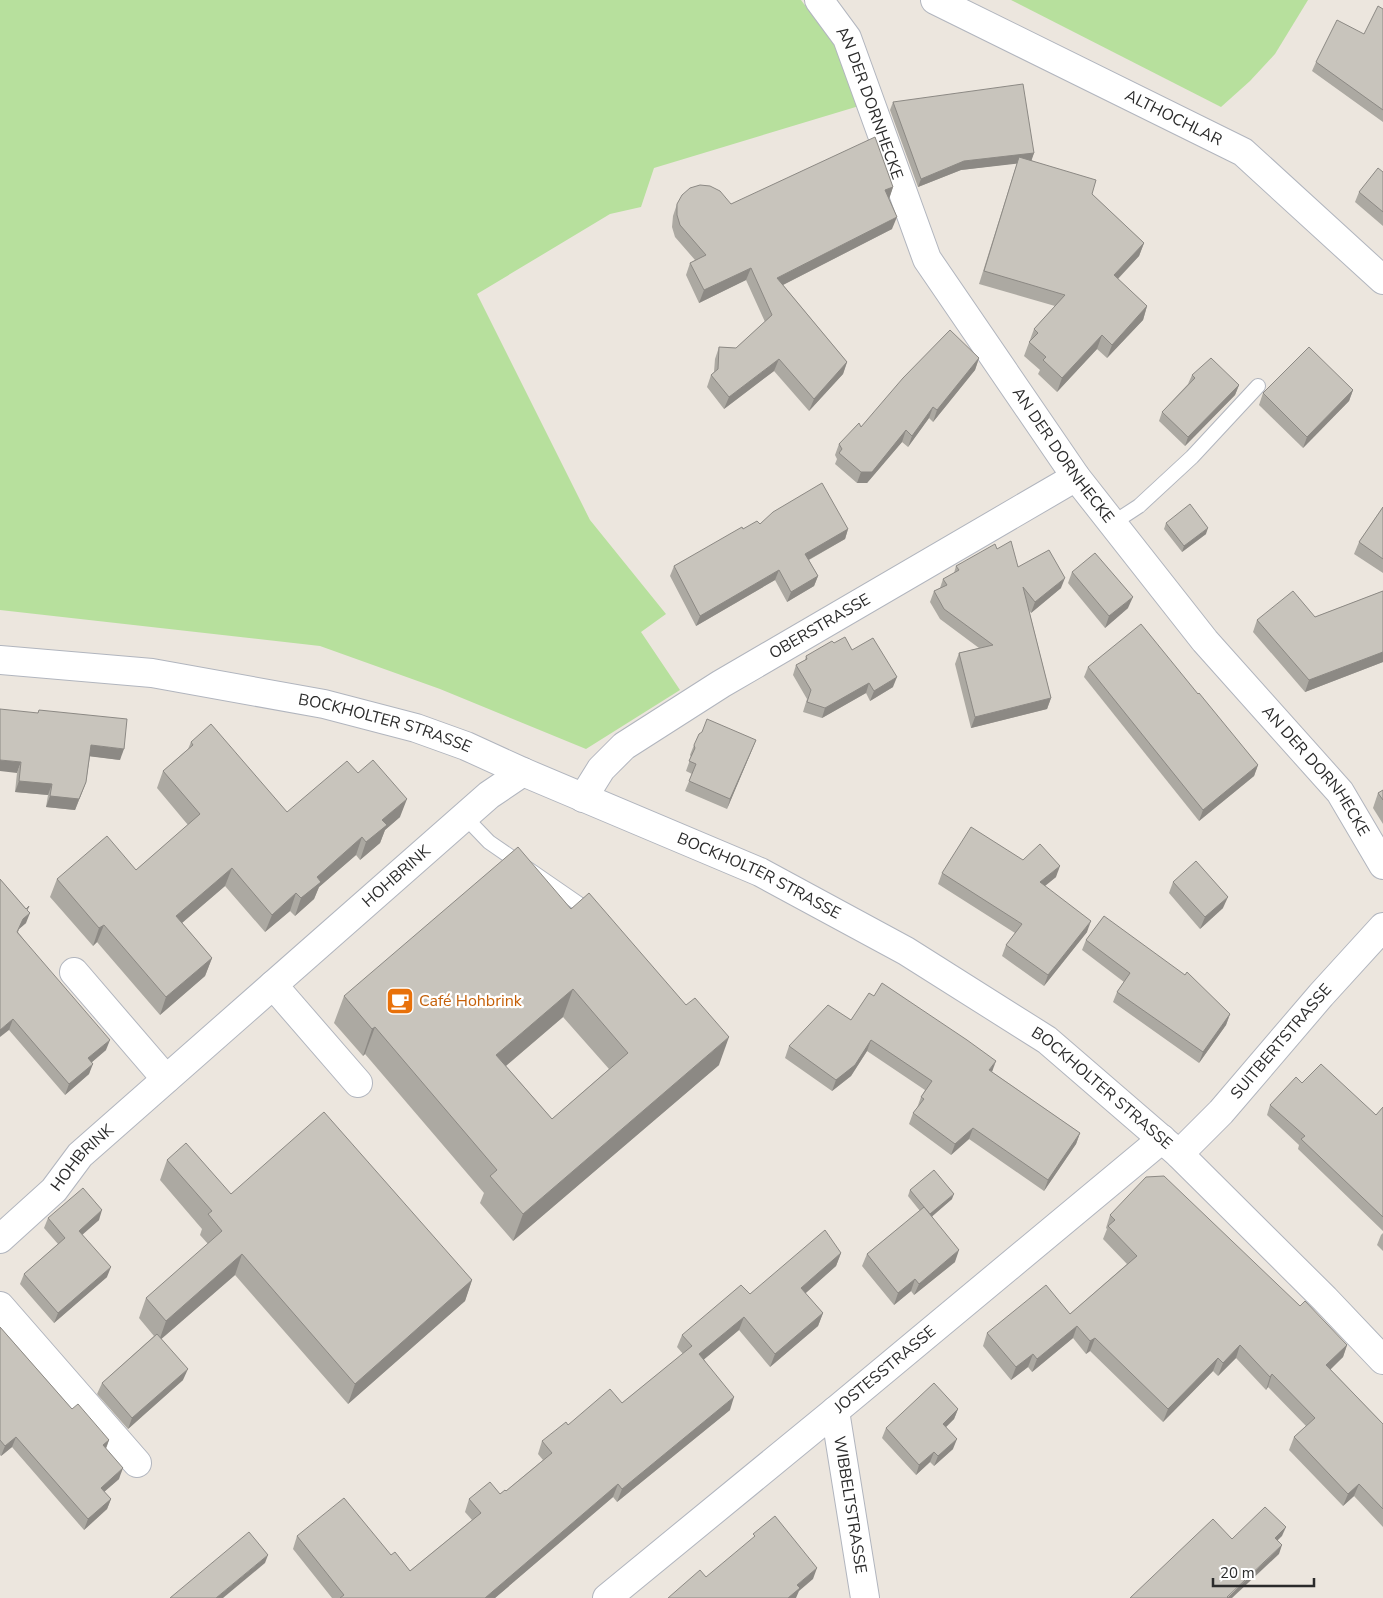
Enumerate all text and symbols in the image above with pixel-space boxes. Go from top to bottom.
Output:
street label: AN DER DORNHECKE [831,22,908,183]
street label: ALTHOCHLAR [1121,84,1226,151]
street label: AN DER DORNHECKE [1007,383,1119,528]
street label: OBERSTRASSE [765,588,874,665]
street label: BOCKHOLTER STRASSE [297,689,475,758]
street label: AN DER DORNHECKE [1257,701,1375,840]
street label: BOCKHOLTER STRASSE [674,827,845,925]
street label: HOHBRINK [358,840,436,913]
street label: SUITBERTSTRASSE [1226,979,1337,1104]
cafe icon: Café Hohbrink [385,986,415,1016]
place label: Café Hohbrink [419,990,523,1012]
street label: BOCKHOLTER STRASSE [1027,1022,1177,1154]
street label: HOHBRINK [46,1119,119,1196]
street label: JOSTESSTRASSE [829,1321,941,1419]
street label: WIBBELTSTRASSE [828,1434,872,1575]
scale bar [1213,1556,1314,1588]
text: 20 m [1220,1563,1255,1583]

